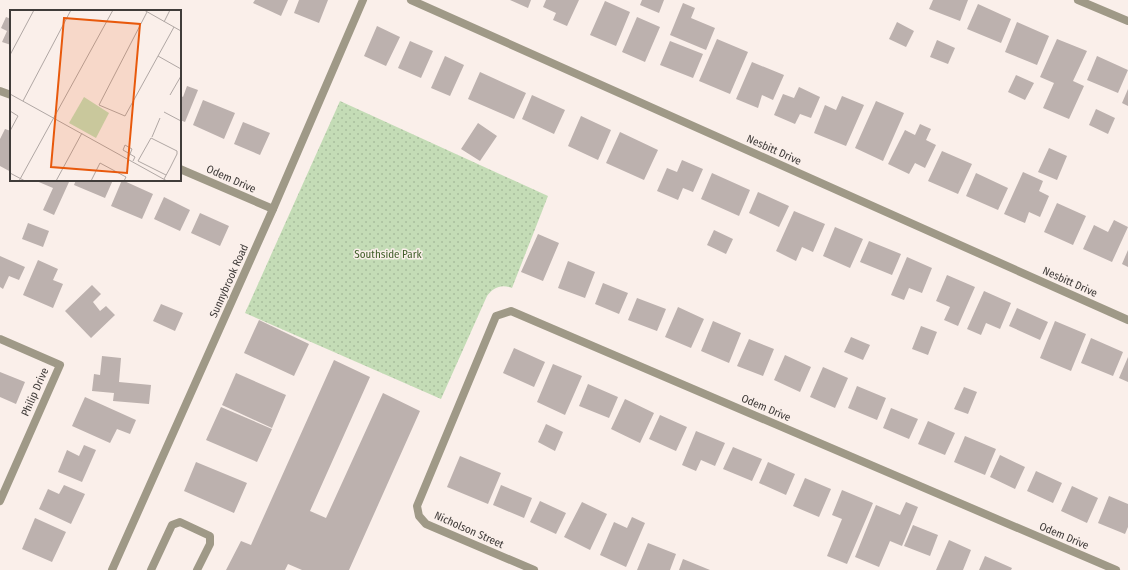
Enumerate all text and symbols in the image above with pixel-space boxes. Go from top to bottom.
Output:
inset map [10,10,181,181]
street label: Nesbitt Drive [745,132,803,168]
street label: Odem Drive [204,162,258,196]
street label: Sunnybrook Road [207,242,251,320]
park label: Southside Park [354,248,423,261]
street label: Nesbitt Drive [1041,264,1099,300]
street label: Philip Drive [19,366,51,418]
street label: Odem Drive [739,392,793,424]
street label: Nicholson Street [432,509,506,551]
street label: Odem Drive [1037,520,1091,552]

